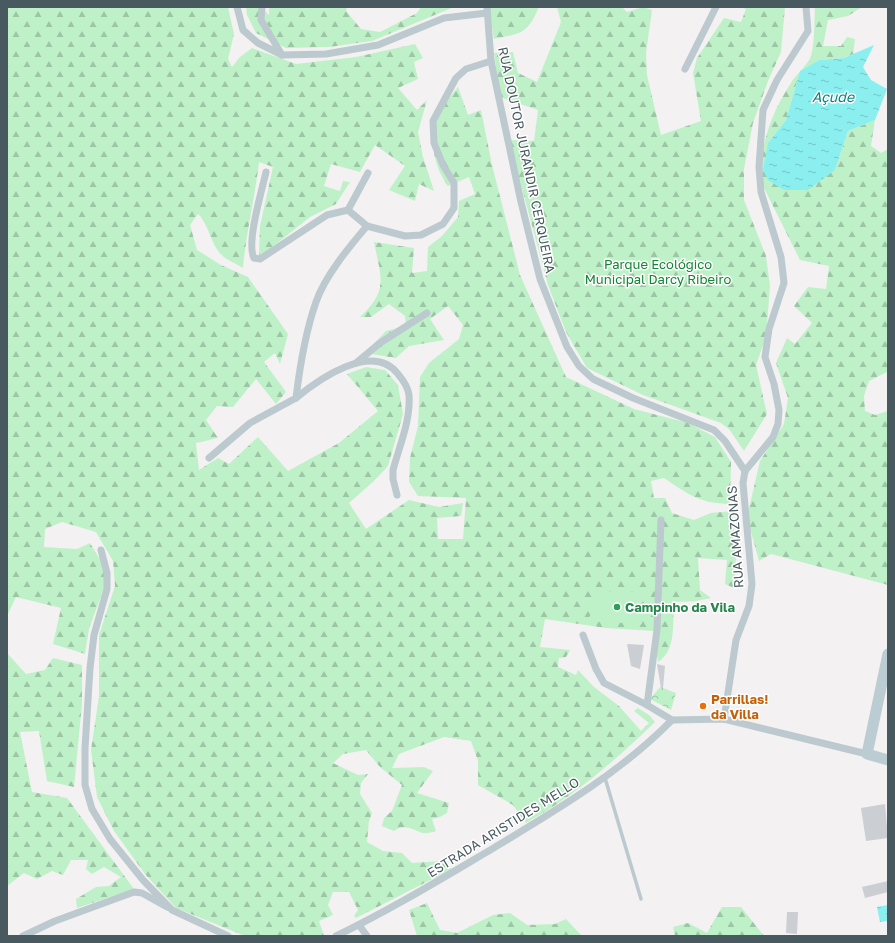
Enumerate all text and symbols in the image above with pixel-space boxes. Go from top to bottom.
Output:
street label: RUA DOUTOR JURANDIR CERQUEIRA [495,45,559,275]
water label: Açude [812,88,855,105]
park label: Parque Ecológico Municipal Darcy Ribeiro [585,256,732,287]
street label: RUA AMAZONAS [723,485,747,589]
place label: Campinho da Vila [625,599,735,615]
marker: Campinho da Vila [612,602,622,612]
place label: Parrillas! da Villa [711,691,768,722]
marker: Parrillas! da Villa [698,701,708,711]
street label: ESTRADA ARISTIDES MELLO [424,774,582,880]

